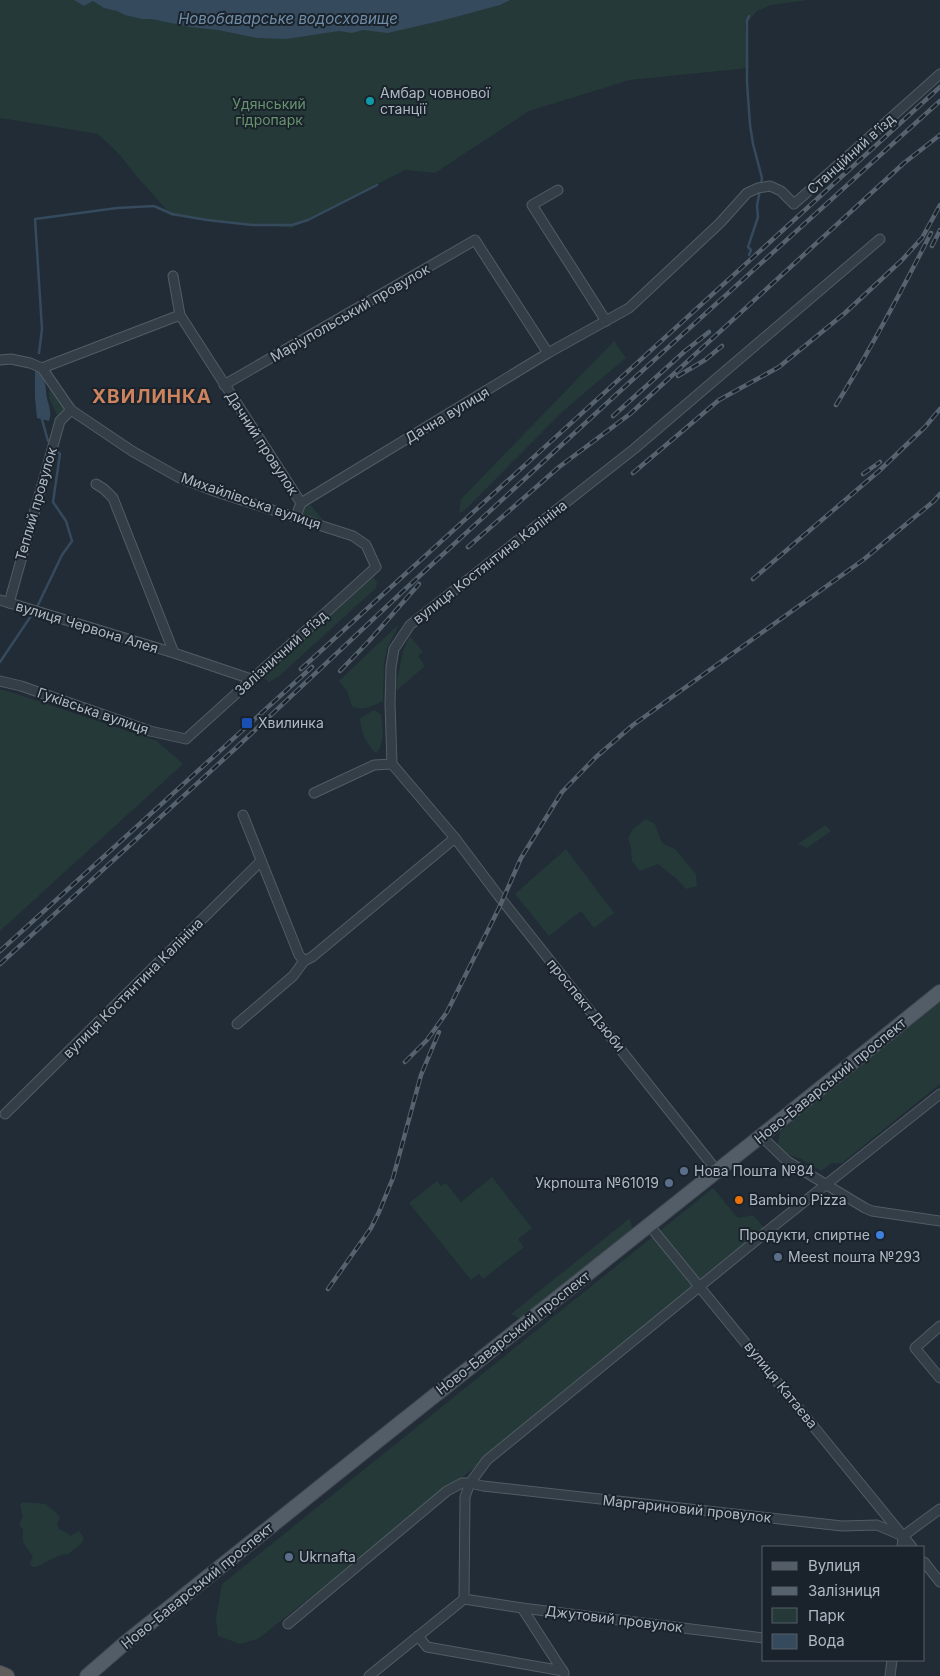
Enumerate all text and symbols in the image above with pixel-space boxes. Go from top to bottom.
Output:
water label: Новобаварське водосховище [178,9,398,28]
place label: Амбар човнової станції [380,84,490,117]
park label: Удянський гідропарк [232,95,306,128]
marker: Амбар човнової станції [364,95,376,107]
street label: Станційний в’їзд [803,110,898,198]
street label: Маріупольський провулок [267,260,433,365]
street label: Дачна вулиця [402,383,492,446]
district label: ХВИЛИНКА [92,385,212,408]
street label: Дачний провулок [222,388,303,498]
street label: Теплий провулок [11,445,60,563]
street label: Михайлівська вулиця [179,469,323,532]
street label: вулиця Костянтина Калініна [409,496,570,627]
street label: вулиця Червона Алея [14,597,160,656]
street label: Залізничний в’їзд [231,606,331,699]
street label: Гуківська вулиця [35,683,151,738]
place label: Хвилинка [258,714,324,731]
marker: Хвилинка [240,716,254,730]
street label: вулиця Костянтина Калініна [59,914,206,1061]
street label: проспект Дзюби [544,955,629,1054]
street label: Ново-Баварський проспект [750,1014,909,1147]
place label: Нова Пошта №84 [694,1162,814,1179]
marker: Нова Пошта №84 [678,1165,690,1177]
place label: Укрпошта №61019 [535,1174,659,1191]
marker: Укрпошта №61019 [663,1177,675,1189]
place label: Bambino Pizza [749,1191,847,1208]
marker: Bambino Pizza [733,1194,745,1206]
place label: Продукти, спиртне [739,1226,870,1243]
marker: Продукти, спиртне [874,1229,886,1241]
place label: Meest пошта №293 [788,1248,921,1265]
marker: Meest пошта №293 [772,1251,784,1263]
street label: Ново-Баварський проспект [432,1267,593,1398]
street label: вулиця Катаєва [741,1338,822,1432]
street label: Маргариновий провулок [602,1491,773,1526]
street label: Ново-Баварський проспект [117,1519,276,1652]
legend [762,1546,925,1661]
place label: Ukrnafta [299,1548,356,1565]
marker: Ukrnafta [283,1551,295,1563]
text: Вулиця [808,1556,860,1575]
text: Залізниця [808,1581,880,1600]
street label: Джутовий провулок [544,1602,684,1635]
text: Парк [808,1606,845,1625]
text: Вода [808,1631,845,1650]

